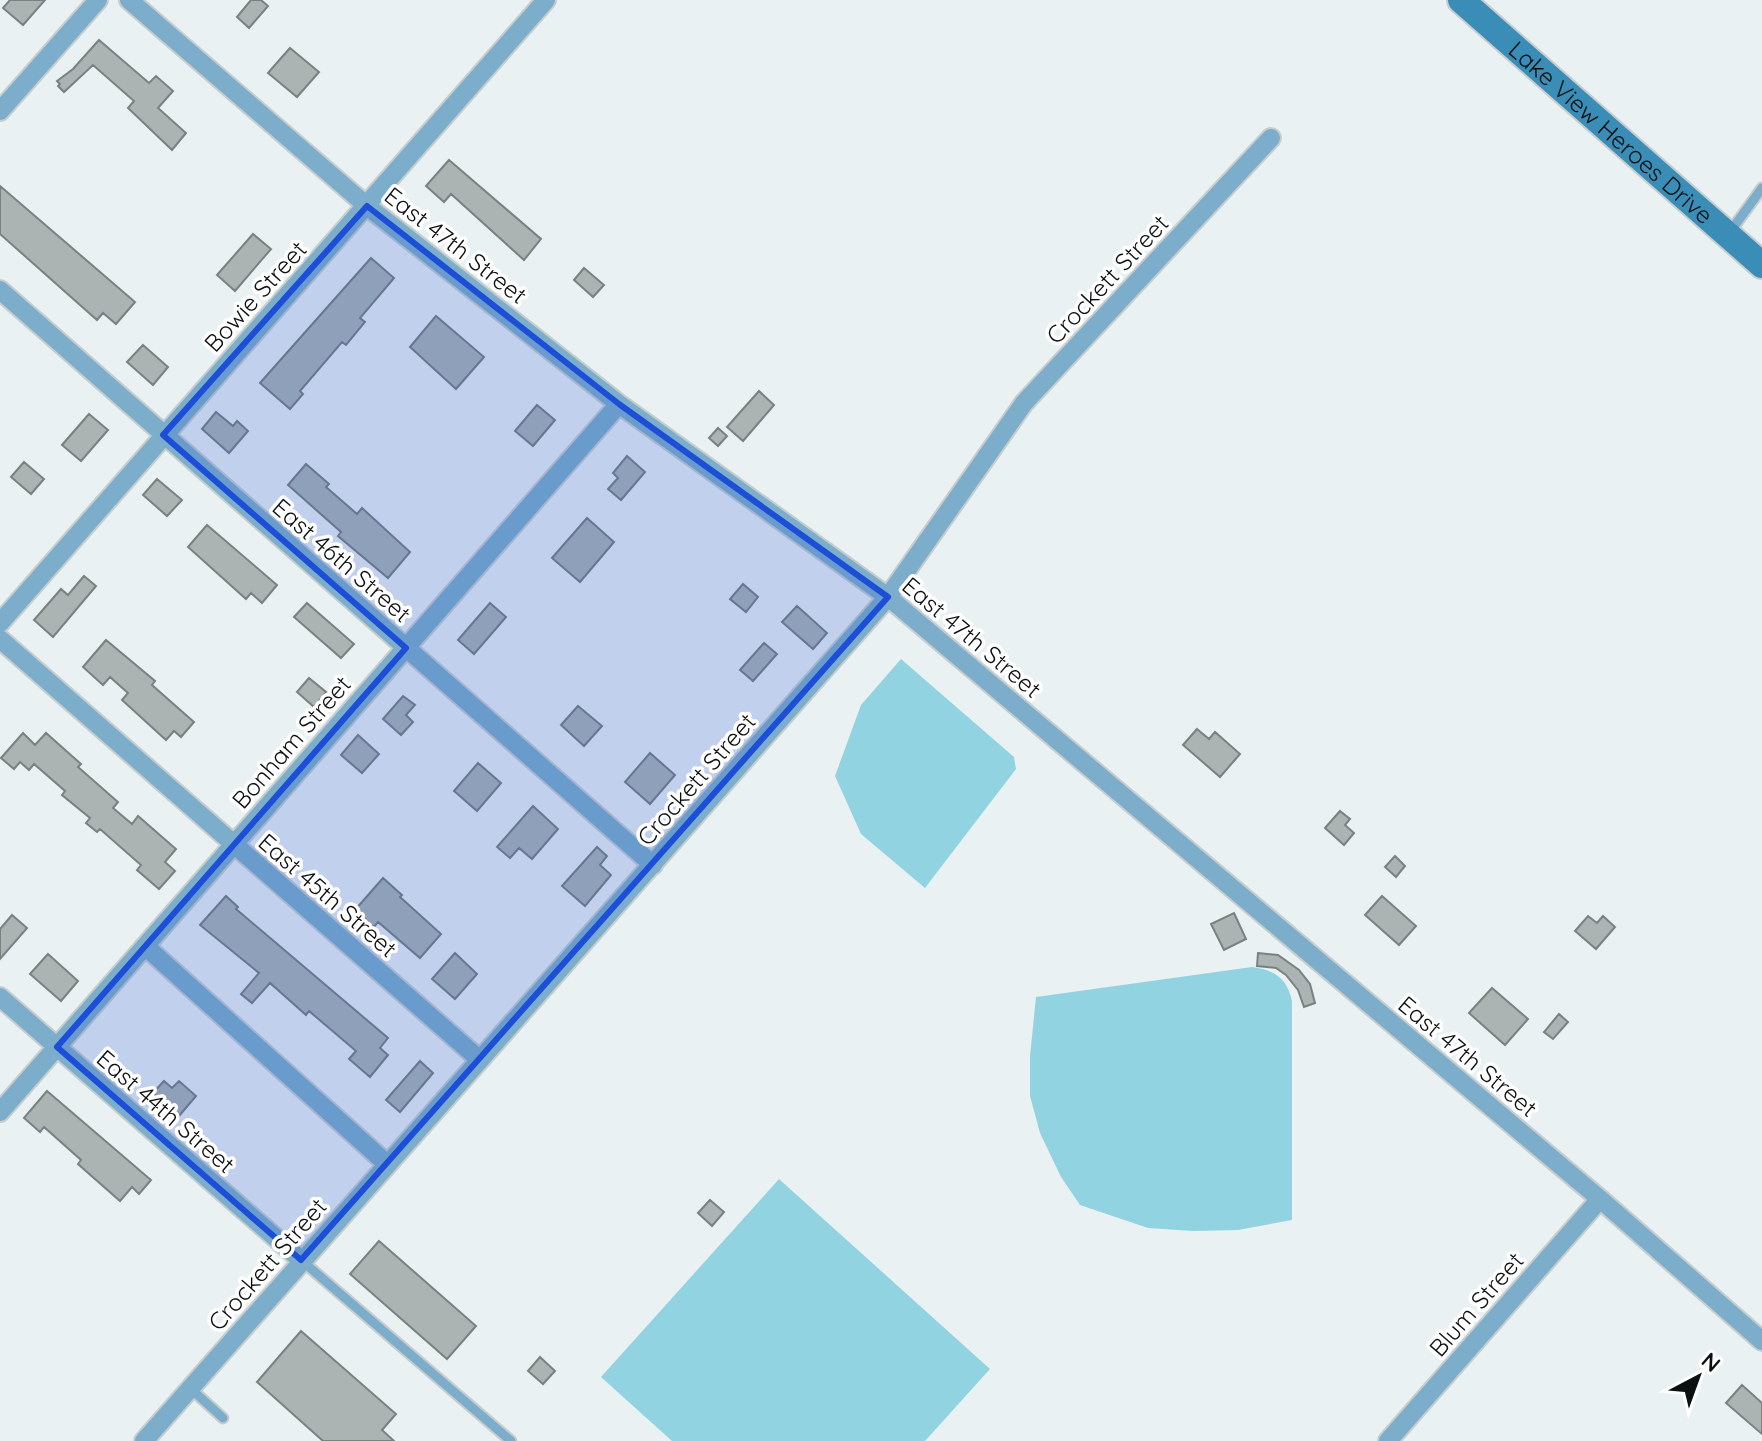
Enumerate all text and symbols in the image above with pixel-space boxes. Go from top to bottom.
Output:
street label: Lake View Heroes Drive [1503,34,1719,230]
street label: East 47th Street [379,180,533,310]
street label: Crockett Street [1040,208,1174,350]
street label: Bowie Street [197,234,313,358]
street label: East 46th Street [267,492,417,628]
street label: East 47th Street [896,570,1048,704]
street label: Bonham Street [225,669,357,815]
street label: Crockett Street [630,707,762,851]
street label: East 45th Street [253,827,403,963]
street label: East 47th Street [1392,989,1544,1123]
street label: East 44th Street [91,1043,241,1179]
street label: Crockett Street [201,1192,333,1336]
street label: Blum Street [1422,1246,1530,1362]
north arrow [1658,1337,1738,1417]
text: N [1696,1346,1726,1378]

